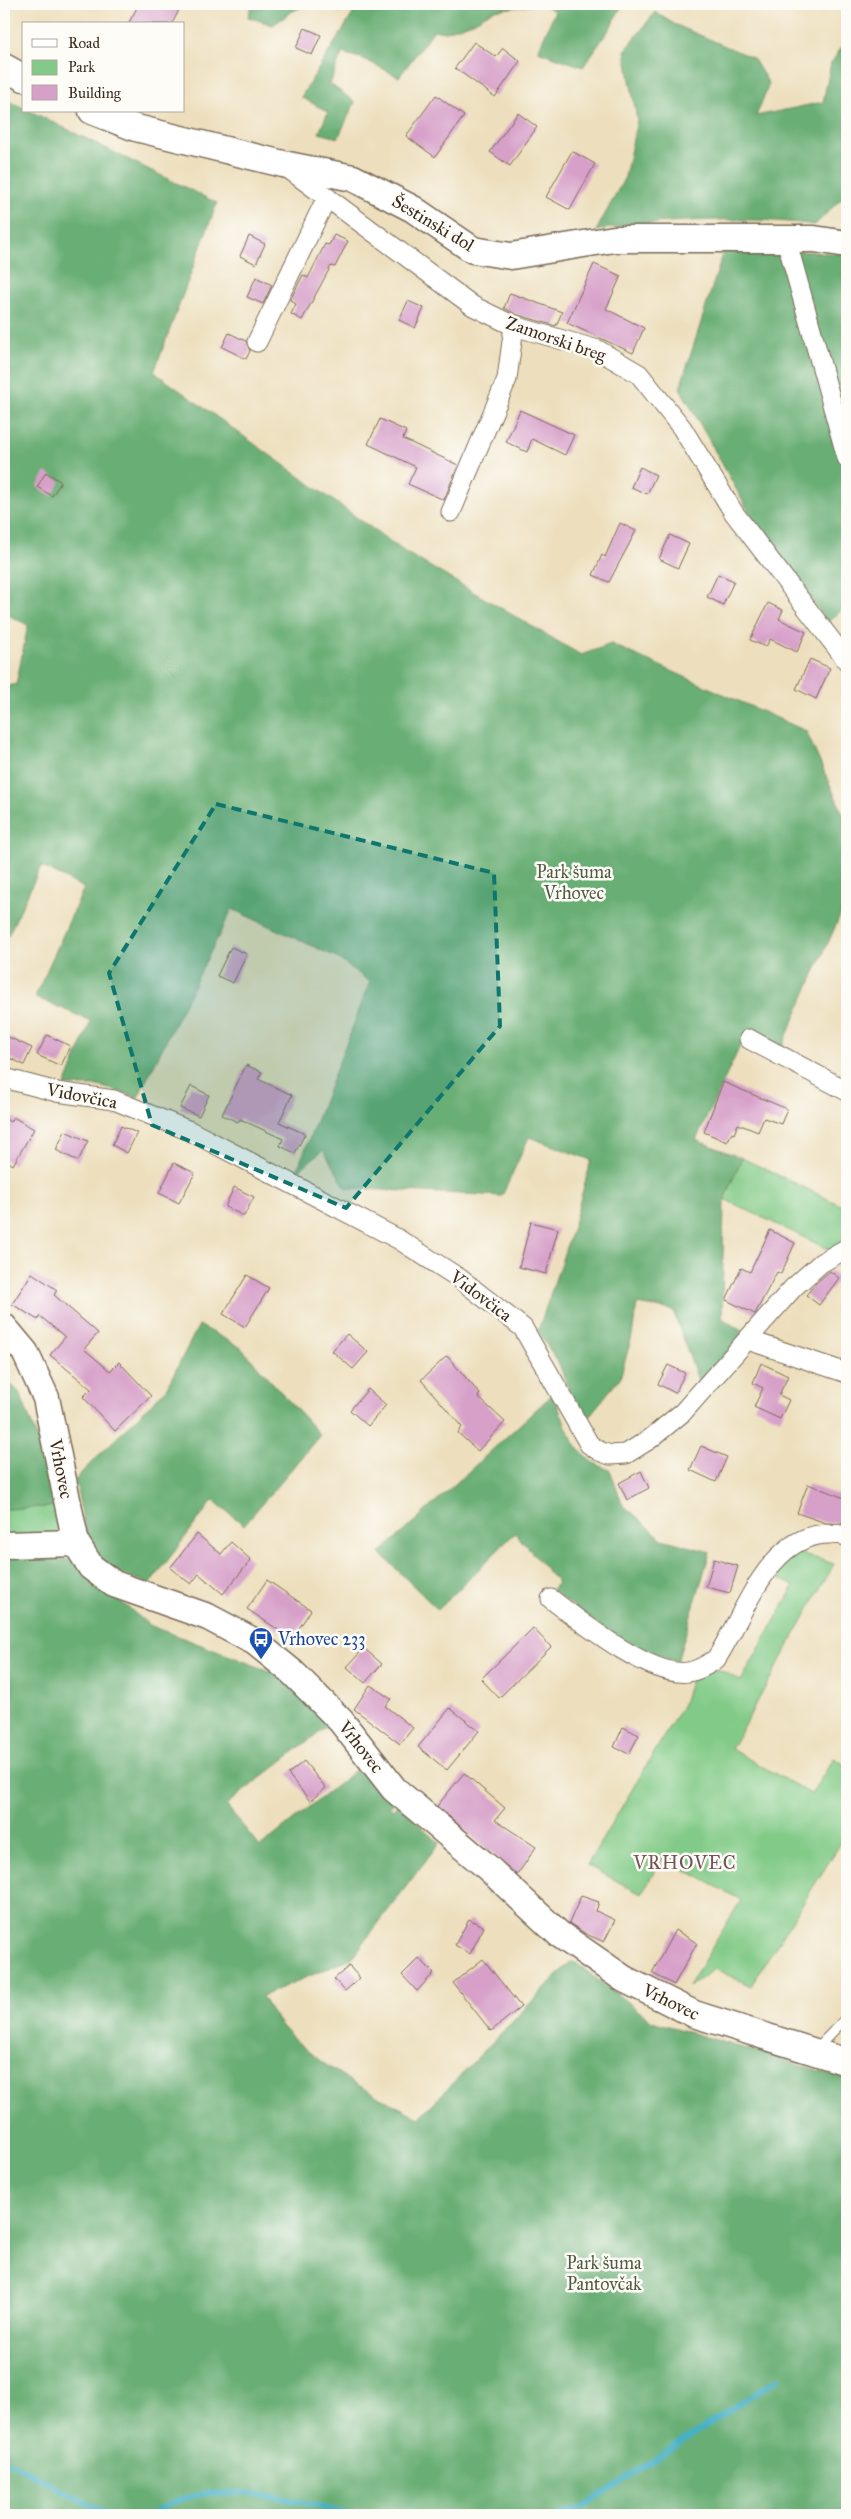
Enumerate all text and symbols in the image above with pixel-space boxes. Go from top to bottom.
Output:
legend [22,22,185,112]
text: Road [68,34,100,52]
text: Park [68,58,95,76]
text: Building [68,84,122,102]
street label: Šestinski dol [388,189,479,256]
street label: Zamorski breg [503,312,610,368]
park label: Park šuma Vrhovec [536,861,612,904]
street label: Vidovčica [44,1078,120,1114]
street label: Vidovčica [445,1265,517,1327]
street label: Vrhovec [44,1436,78,1501]
bus stop icon: Vrhovec 233 [248,1626,274,1660]
place label: Vrhovec 233 [277,1628,366,1650]
street label: Vrhovec [333,1716,388,1778]
district label: VRHOVEC [632,1851,737,1874]
street label: Vrhovec [638,1978,703,2025]
park label: Park šuma Pantovčak [566,2252,642,2295]

